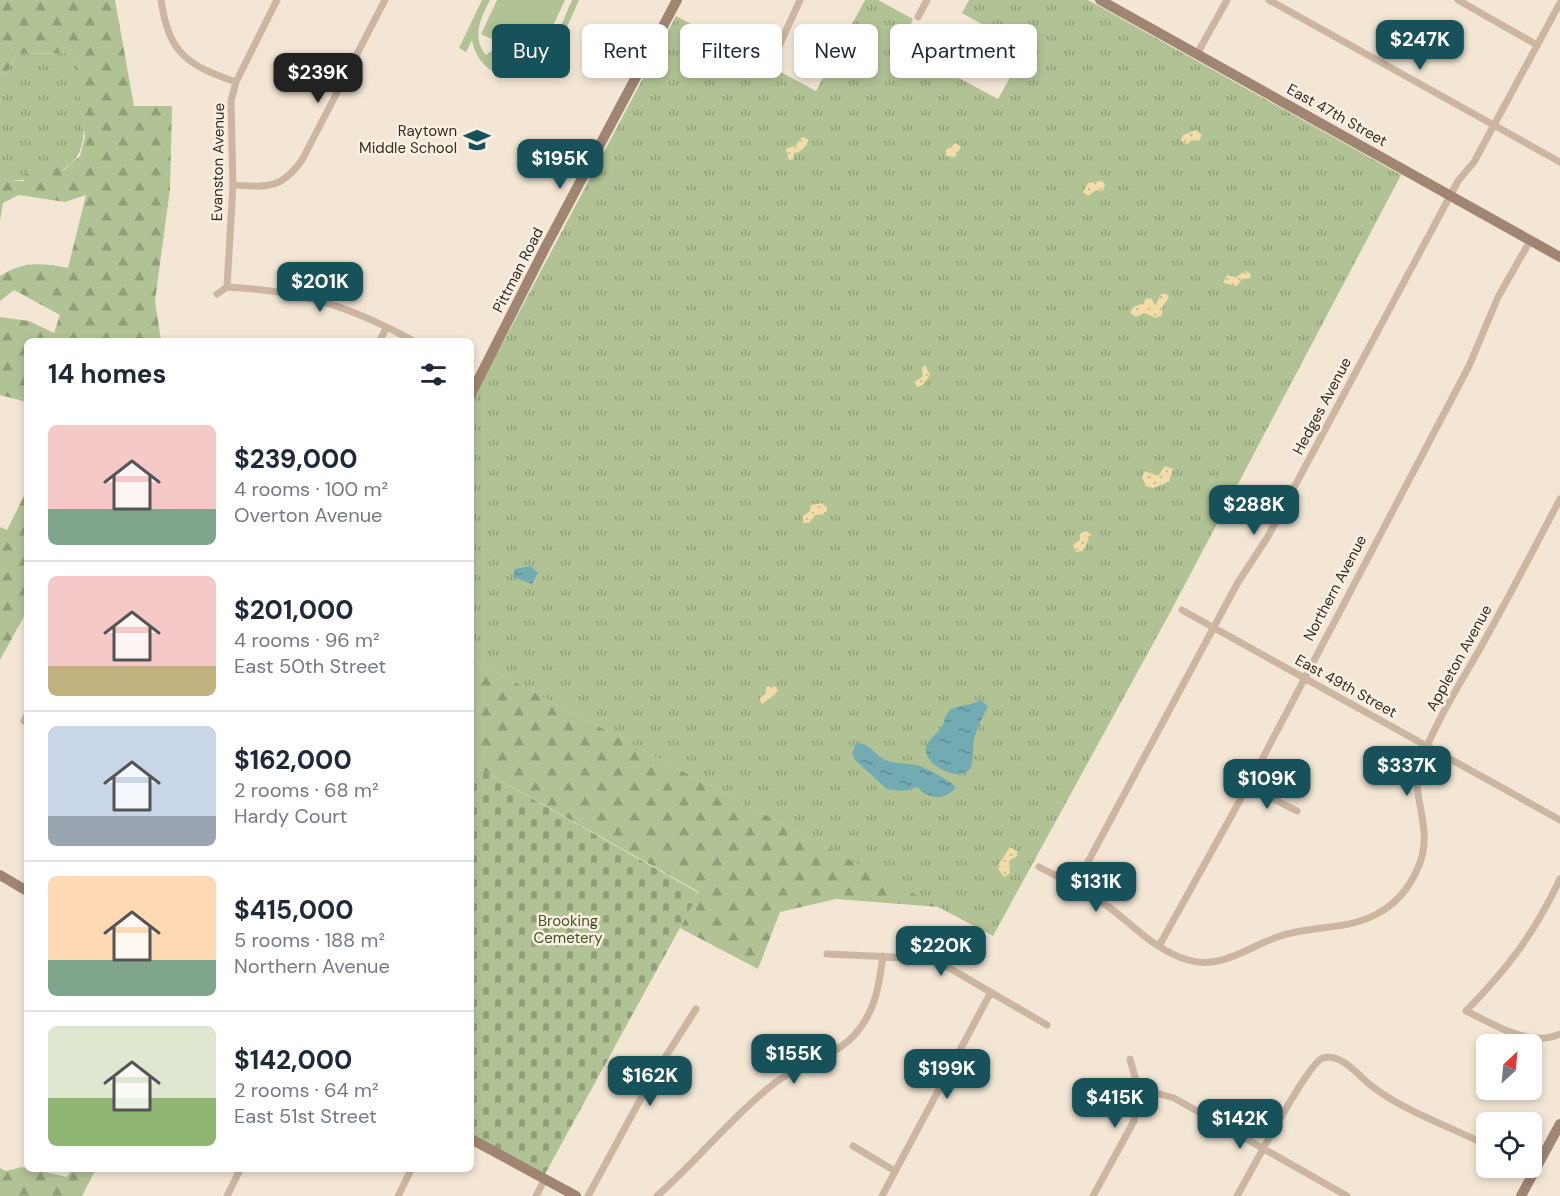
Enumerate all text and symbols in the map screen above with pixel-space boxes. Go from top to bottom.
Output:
pin: $247K [1378,20,1462,71]
chip: Buy [492,24,570,78]
chip: Rent [582,24,668,78]
chip: Filters [680,24,782,78]
chip: New [794,24,878,78]
chip: Apartment [890,24,1037,78]
text: $247K [1390,26,1450,52]
pin: $239K [276,53,360,104]
text: $239K [288,59,348,85]
street label: East 47th Street [1283,79,1391,151]
street label: Evanston Avenue [207,103,229,221]
place label: Raytown Middle School [359,121,457,158]
school or university icon: Raytown Middle School [462,125,492,155]
pin: $195K [518,139,602,190]
text: $195K [531,145,589,171]
street label: Pittman Road [488,224,548,316]
pin: $201K [278,262,362,313]
text: $201K [291,268,349,294]
street label: Hedges Avenue [1288,354,1356,458]
text: 14 homes [48,357,166,391]
icon: filters [417,358,450,391]
text: $239,000 [234,442,358,476]
icon: home [96,449,168,521]
text: 4 rooms · 100 m² [234,476,388,502]
pin: $288K [1212,485,1296,536]
text: $288K [1223,491,1285,517]
text: Overton Avenue [234,502,382,528]
street label: Northern Avenue [1299,532,1371,644]
text: $201,000 [234,593,354,627]
icon: home [96,600,168,672]
street label: Appleton Avenue [1422,601,1496,715]
text: 4 rooms · 96 m² [234,627,380,653]
street label: East 49th Street [1292,650,1400,722]
text: East 50th Street [234,653,386,679]
text: $162,000 [234,743,352,777]
pin: $337K [1365,746,1449,797]
icon: home [96,750,168,822]
text: $337K [1377,752,1437,778]
pin: $109K [1225,759,1309,810]
text: $109K [1237,765,1297,791]
text: 2 rooms · 68 m² [234,777,379,803]
text: Hardy Court [234,803,347,829]
pin: $131K [1054,862,1138,913]
text: $131K [1070,868,1122,894]
text: $415,000 [234,893,354,927]
icon: home [96,900,168,972]
park label: Brooking Cemetery [534,911,603,948]
pin: $220K [899,926,983,977]
text: 5 rooms · 188 m² [234,927,385,953]
text: $220K [910,932,972,958]
text: Northern Avenue [234,953,390,979]
pin: $155K [752,1034,836,1085]
north arrow [1476,1034,1542,1100]
map controls [1476,1034,1542,1178]
text: $155K [765,1040,823,1066]
text: $142,000 [234,1043,352,1077]
pin: $199K [905,1049,989,1100]
icon: home [96,1050,168,1122]
text: $199K [918,1055,976,1081]
pin: $162K [608,1056,692,1107]
text: $162K [622,1062,678,1088]
text: 2 rooms · 64 m² [234,1077,378,1103]
pin: $415K [1073,1078,1157,1129]
text: $415K [1086,1084,1144,1110]
pin: $142K [1198,1099,1282,1150]
text: East 51st Street [234,1103,377,1129]
text: $142K [1212,1105,1268,1131]
button: locate [1476,1112,1542,1178]

